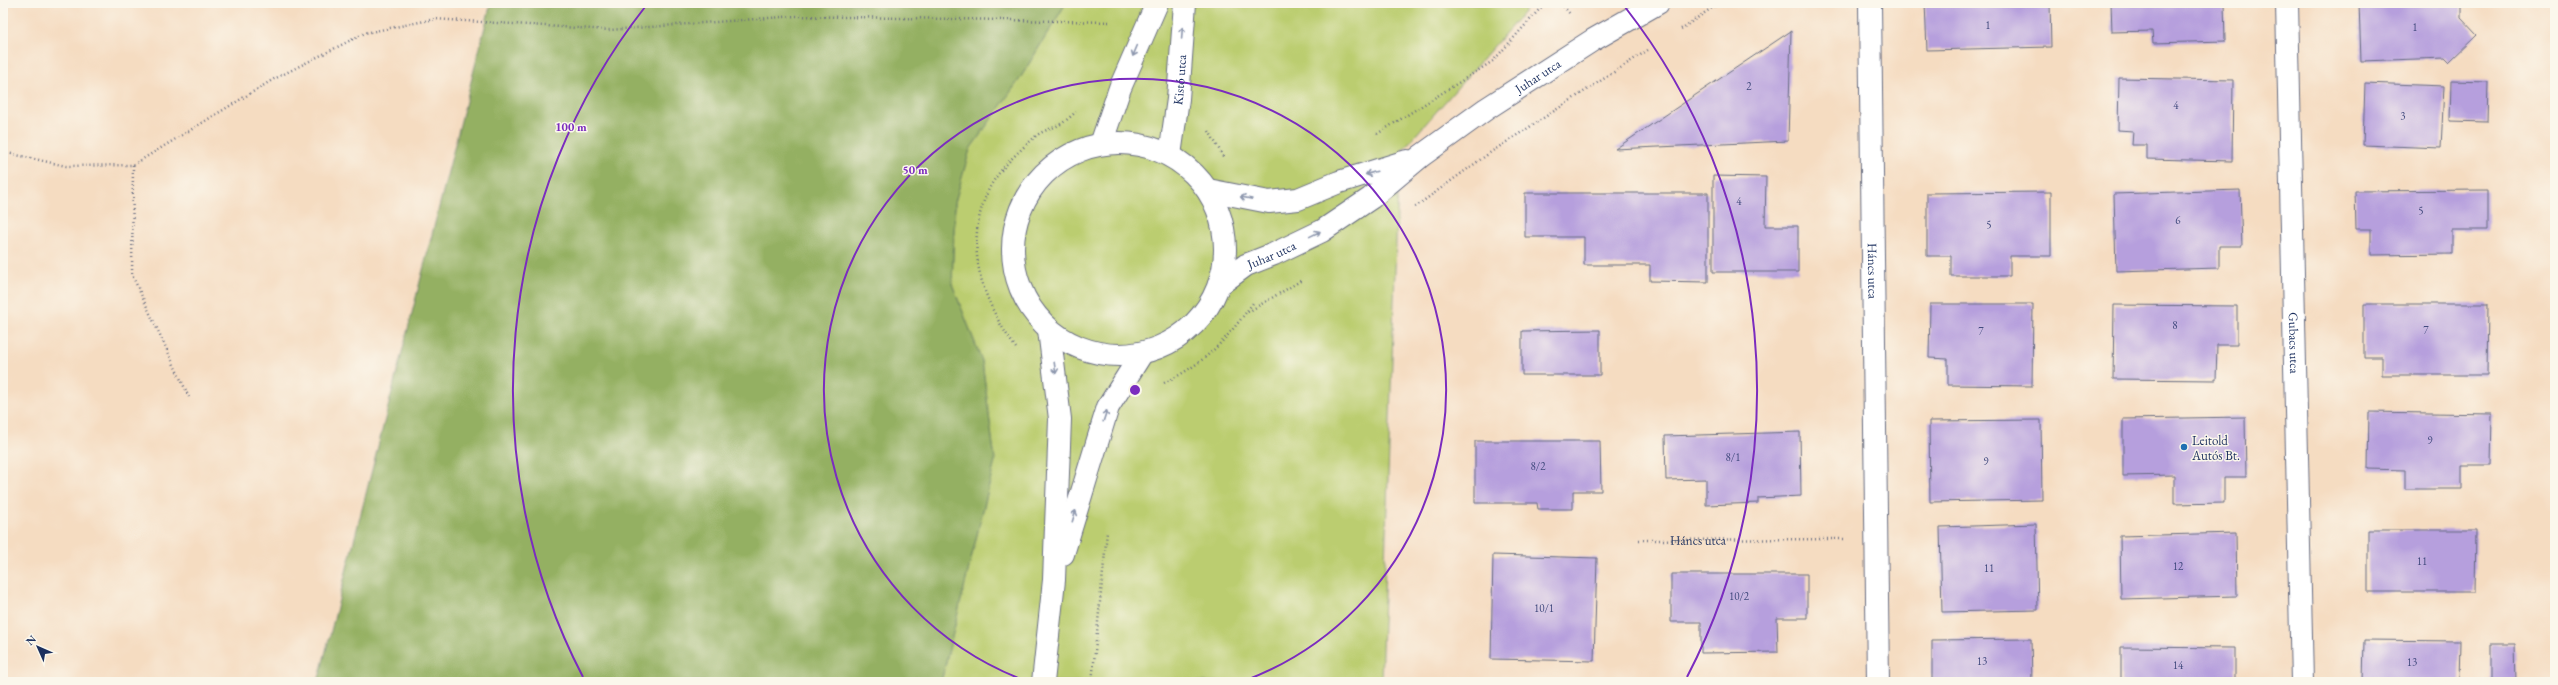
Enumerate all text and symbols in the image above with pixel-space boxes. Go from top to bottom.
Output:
house number: 1 [1985,18,1991,32]
house number: 1 [2412,20,2418,34]
one-way arrow [1179,27,1186,40]
one-way arrow [1131,45,1138,57]
street label: Kistó utca [1169,53,1190,106]
street label: Juhar utca [1511,55,1565,98]
house number: 2 [1746,79,1752,93]
house number: 4 [2173,98,2179,112]
house number: 3 [2400,109,2406,123]
text: 100 m [555,119,587,135]
text: 50 m [902,162,928,178]
one-way arrow [1365,170,1378,177]
one-way arrow [1240,193,1253,201]
house number: 4 [1736,194,1742,208]
house number: 5 [2418,203,2424,217]
house number: 6 [2175,213,2181,227]
house number: 5 [1986,217,1992,231]
one-way arrow [1309,230,1321,237]
street label: Juhar utca [1244,236,1299,273]
street label: Háncs utca [1864,243,1881,300]
street label: Gubacs utca [2285,312,2303,375]
house number: 8 [2172,318,2178,332]
house number: 7 [2423,323,2429,337]
house number: 7 [1978,324,1984,338]
one-way arrow [1051,362,1059,375]
centre of rings [1128,383,1142,397]
one-way arrow [1102,410,1110,422]
place label: Leitold Autós Bt. [2191,432,2240,464]
house number: 9 [2427,433,2433,447]
marker: Leitold Autós Bt. [2179,442,2189,452]
house number: 8/1 [1726,450,1740,464]
house number: 9 [1983,454,1989,468]
house number: 8/2 [1531,459,1546,473]
one-way arrow [1071,510,1079,522]
street label: Háncs utca [1670,532,1727,549]
house number: 11 [2417,554,2427,568]
house number: 12 [2173,559,2184,573]
house number: 11 [1984,561,1994,575]
house number: 10/2 [1729,589,1750,603]
house number: 10/1 [1534,601,1554,615]
north arrow [18,627,58,667]
text: N [23,632,39,648]
house number: 13 [1977,654,1987,668]
house number: 13 [2407,655,2417,669]
house number: 14 [2173,658,2184,672]

